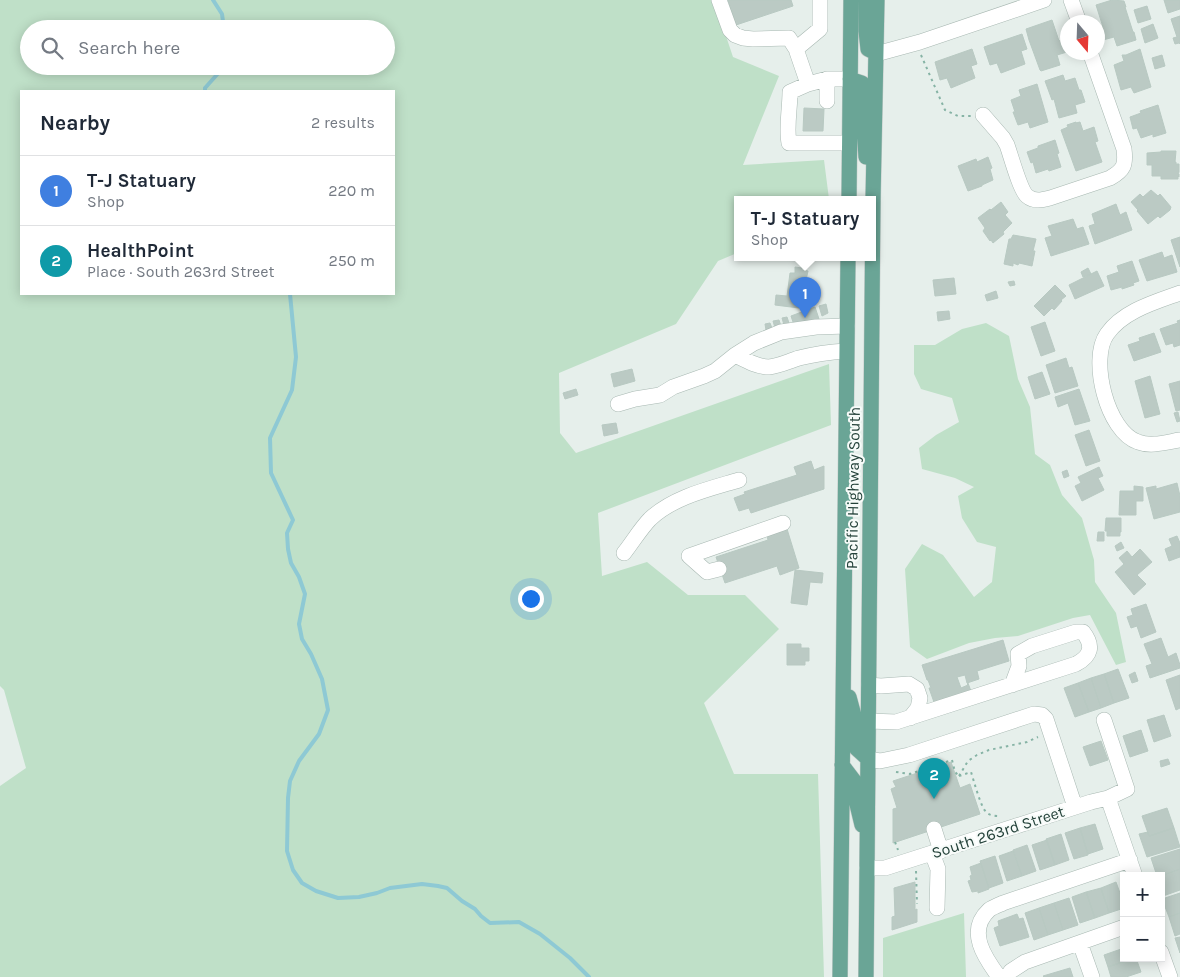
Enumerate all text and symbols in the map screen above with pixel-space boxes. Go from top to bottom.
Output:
north arrow [1060,15,1105,60]
search box [20,20,395,75]
icon: search [38,34,66,62]
text: Search here [78,37,180,59]
text: Nearby [40,111,110,135]
text: 2 results [311,113,375,132]
text: T-J Statuary [87,170,196,192]
text: 1 [53,181,59,200]
text: 220 m [328,181,375,200]
text: Shop [87,192,124,211]
popup [734,196,876,261]
text: T-J Statuary [751,208,859,230]
text: Shop [751,230,788,249]
text: HealthPoint [87,240,194,262]
text: 2 [51,251,61,270]
text: 250 m [328,251,375,270]
text: Place · South 263rd Street [87,262,275,281]
pin: 1 [789,277,821,318]
street label: Pacific Highway South [842,407,864,569]
your location [518,586,544,612]
pin: 2 [918,758,950,799]
street label: South 263rd Street [929,802,1067,862]
map controls [1120,872,1165,962]
button: + [1120,872,1165,917]
button: − [1120,917,1165,962]

